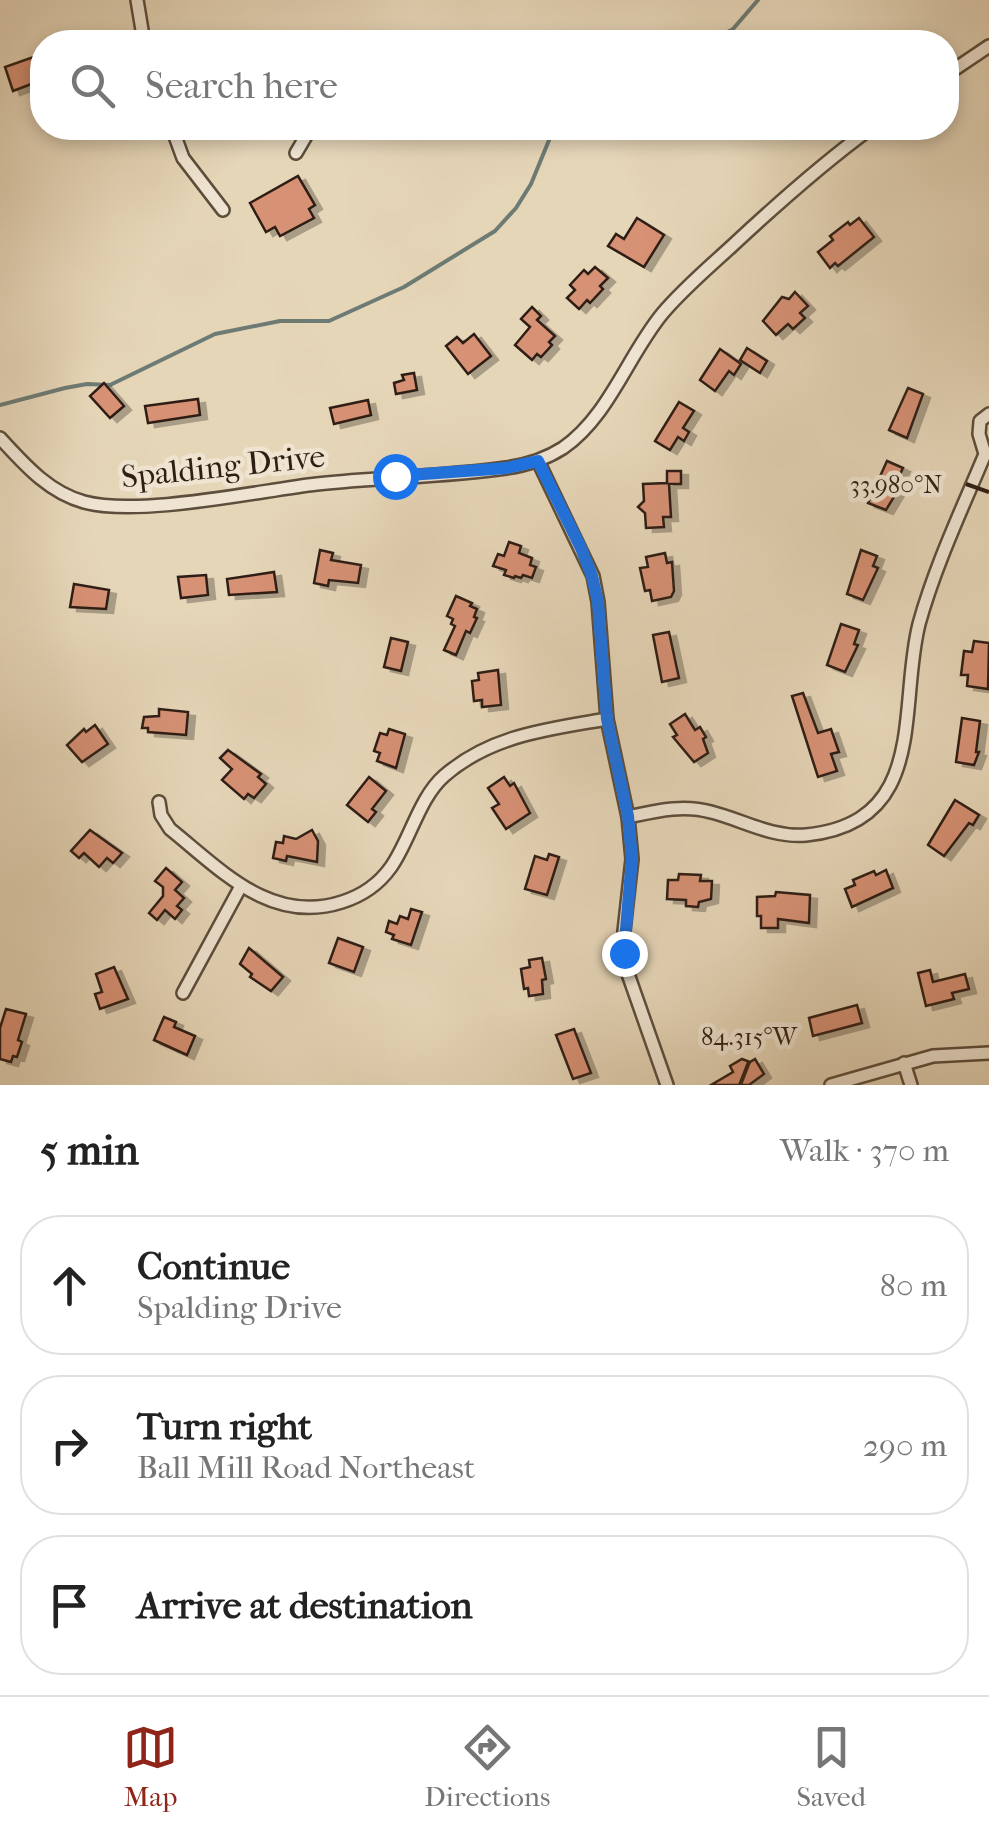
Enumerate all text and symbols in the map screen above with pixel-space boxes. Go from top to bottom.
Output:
search box [30,30,959,140]
icon: search [65,58,120,113]
text: Search here [145,63,338,108]
street label: Spalding Drive [119,437,327,496]
route start [373,454,419,500]
text: 33.980°N [850,470,942,499]
route end [602,931,648,977]
text: 84.315°W [701,1022,799,1051]
text: 5 min [40,1126,139,1175]
text: Walk · 370 m [780,1132,949,1169]
text: Continue [137,1244,290,1289]
icon: ahead [42,1258,97,1313]
text: 80 m [880,1267,947,1304]
text: Spalding Drive [137,1289,342,1326]
text: Turn right [137,1404,312,1449]
icon: right [42,1418,97,1473]
text: 290 m [863,1427,947,1464]
text: Ball Mill Road Northeast [137,1449,475,1486]
icon: arrive [42,1578,97,1633]
text: Arrive at destination [137,1583,473,1628]
tab: Map [123,1720,178,1813]
tab: Directions [424,1720,550,1813]
tab: Saved [796,1720,866,1813]

